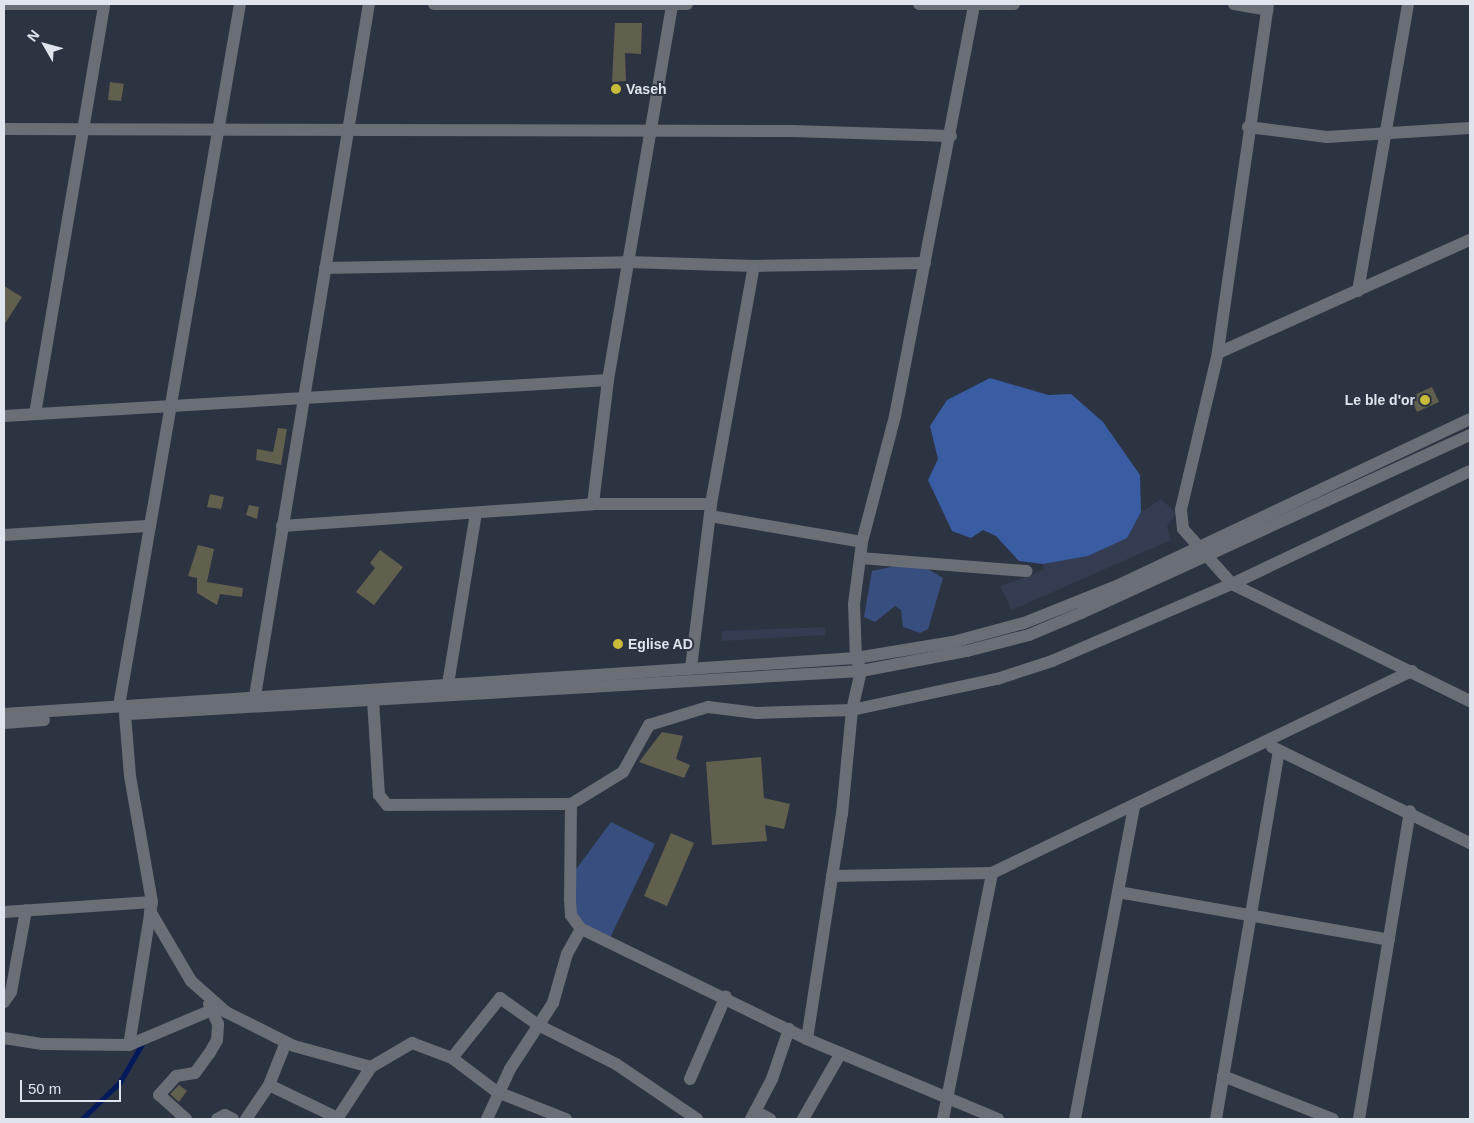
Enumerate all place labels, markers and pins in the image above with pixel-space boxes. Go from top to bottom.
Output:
place label: Vaseh [626,81,666,97]
marker: Vaseh [610,83,622,95]
place label: Le ble d'or [1345,392,1415,408]
marker: Le ble d'or [1419,394,1431,406]
place label: Eglise AD [628,636,693,652]
marker: Eglise AD [612,638,624,650]

